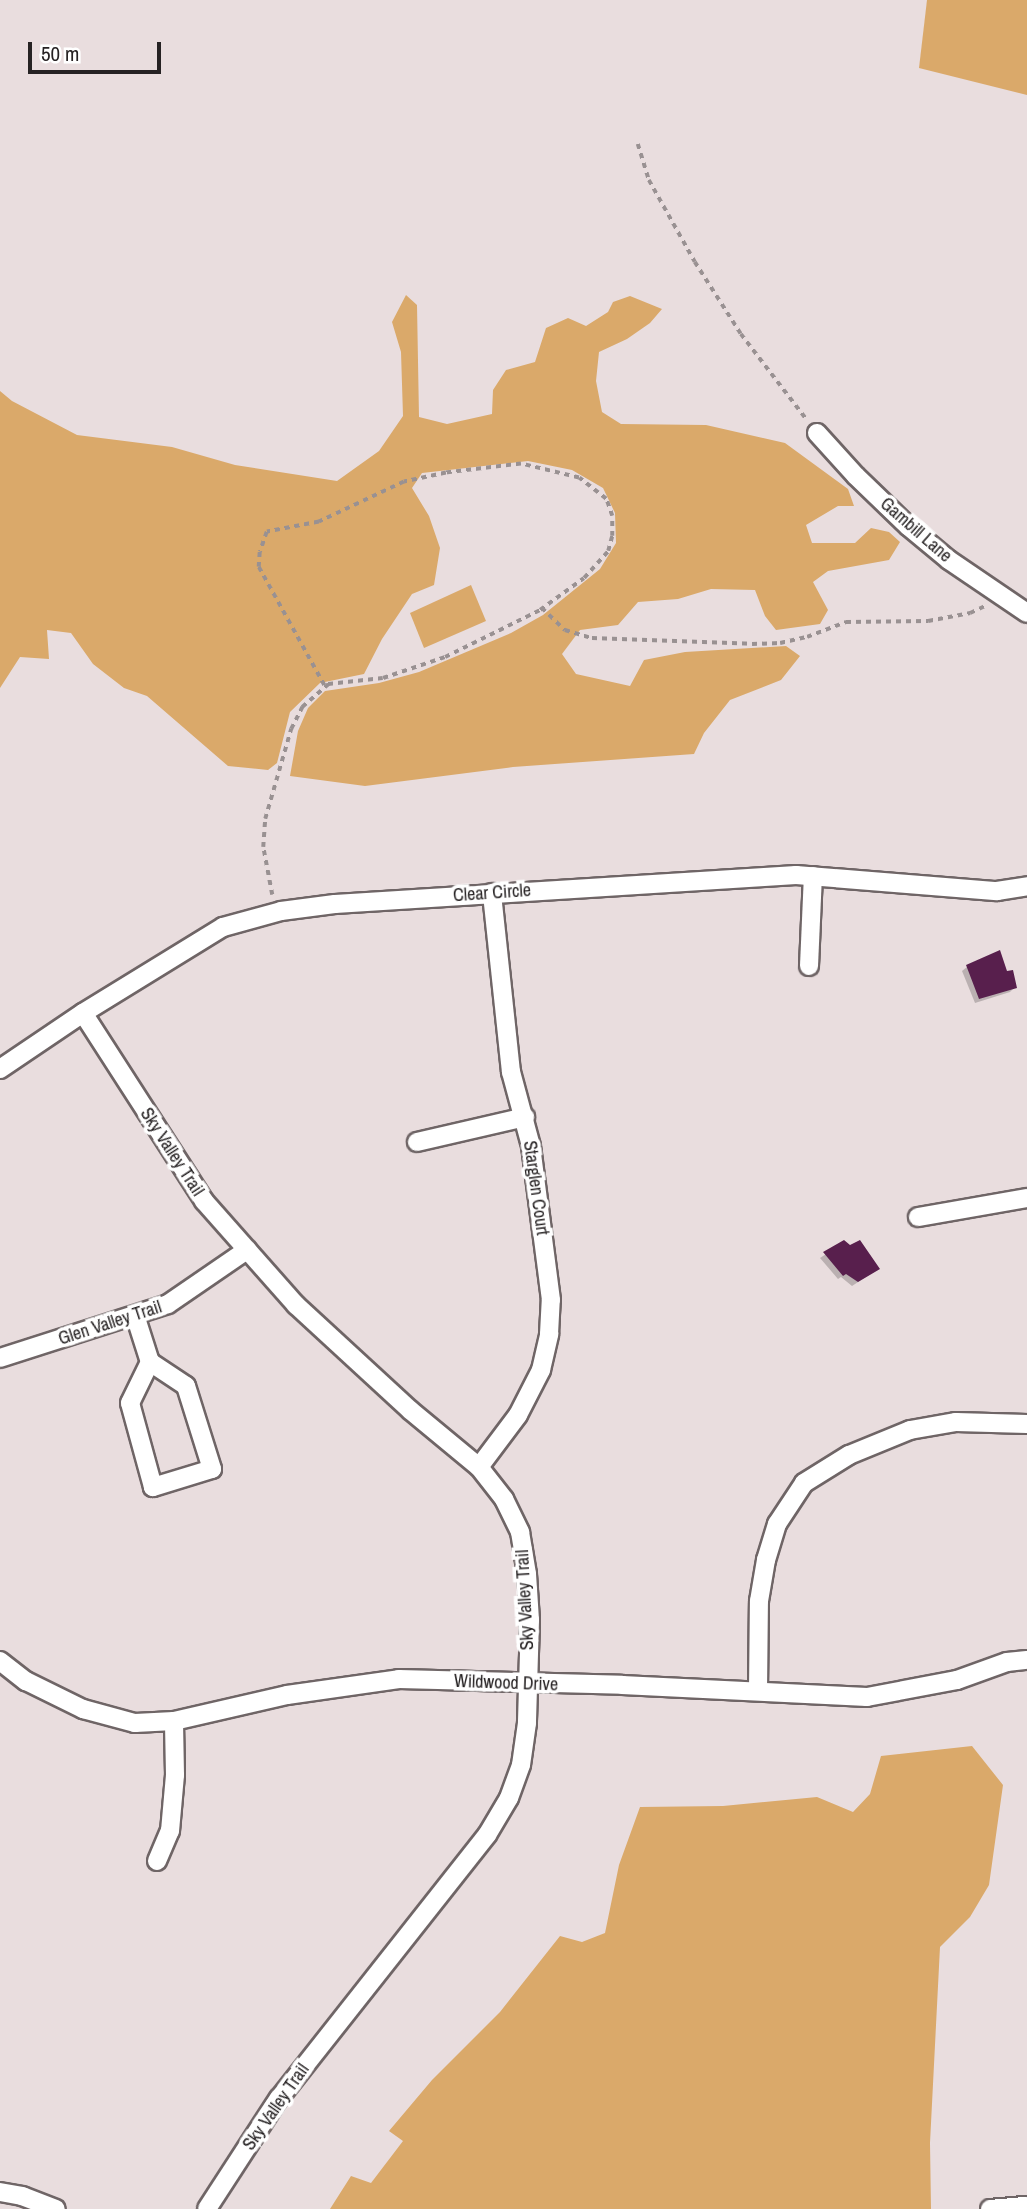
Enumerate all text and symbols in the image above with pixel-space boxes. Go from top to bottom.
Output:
scale bar [32,28,164,72]
text: 50 m [41,39,79,68]
street label: Gambill Lane [876,493,956,567]
street label: Clear Circle [452,880,532,906]
street label: Sky Valley Trail [135,1104,209,1200]
street label: Starglen Court [519,1139,553,1237]
street label: Glen Valley Trail [56,1296,164,1350]
street label: Sky Valley Trail [512,1549,538,1651]
street label: Wildwood Drive [454,1670,558,1696]
street label: Sky Valley Trail [238,2059,314,2155]

